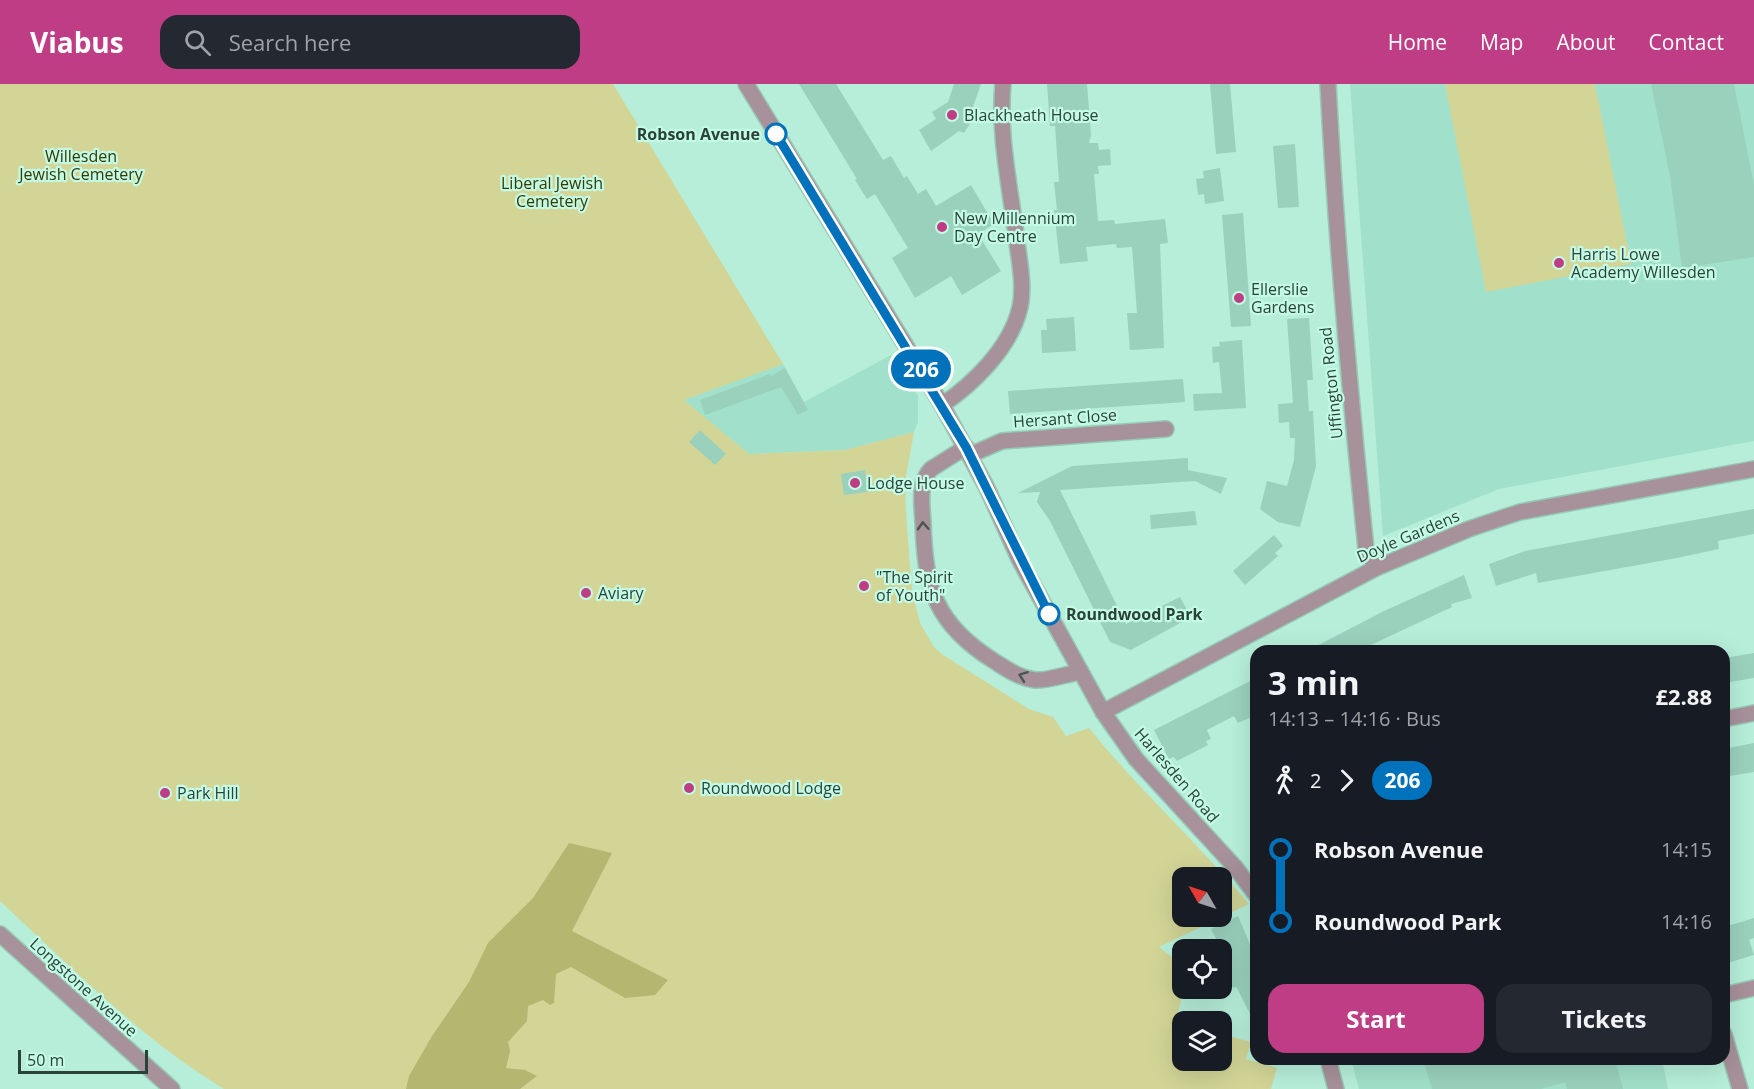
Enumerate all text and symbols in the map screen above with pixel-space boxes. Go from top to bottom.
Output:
search box [160,15,580,69]
text: Viabus [30,23,124,61]
icon: search [181,26,214,59]
text: Search here [229,27,351,57]
text: Home [1388,28,1447,56]
text: Map [1480,28,1523,56]
text: About [1556,28,1616,56]
text: Contact [1649,28,1724,56]
place label: Blackheath House [964,104,1099,126]
marker: Blackheath House [945,108,959,122]
place label: Robson Avenue [637,123,760,145]
marker: Robson Avenue [765,123,787,145]
park label: Willesden Jewish Cemetery [17,145,144,185]
park label: Liberal Jewish Cemetery [501,172,603,212]
place label: New Millennium Day Centre [954,207,1075,247]
marker: New Millennium Day Centre [935,220,949,234]
place label: Harris Lowe Academy Willesden [1571,243,1716,283]
marker: Harris Lowe Academy Willesden [1552,256,1566,270]
place label: Ellerslie Gardens [1251,278,1314,318]
marker: Ellerslie Gardens [1232,291,1246,305]
street label: Uffington Road [1314,326,1348,440]
line badge: 206 [886,350,956,388]
text: 206 [903,355,939,383]
street label: Hersant Close [1012,403,1118,433]
place label: Lodge House [867,472,964,494]
marker: Lodge House [848,476,862,490]
street label: Doyle Gardens [1353,504,1463,568]
one-way arrow [917,522,930,531]
place label: "The Spirit of Youth" [876,566,953,606]
marker: "The Spirit of Youth" [857,579,871,593]
place label: Aviary [598,582,645,604]
marker: Aviary [579,586,593,600]
marker: Roundwood Park [1038,603,1060,625]
place label: Roundwood Park [1066,603,1202,625]
text: 3 min [1268,660,1360,705]
one-way arrow [1018,671,1029,684]
text: £2.88 [1655,681,1712,711]
text: 14:13 – 14:16 · Bus [1268,705,1441,732]
street label: Harlesden Road [1130,723,1224,827]
icon: walk [1268,764,1301,797]
icon: forward [1330,764,1363,797]
text: 206 [1384,766,1420,794]
text: 2 [1310,767,1321,794]
place label: Roundwood Lodge [701,777,841,799]
marker: Roundwood Lodge [682,781,696,795]
place label: Park Hill [177,782,239,804]
marker: Park Hill [158,786,172,800]
text: Robson Avenue [1314,834,1483,864]
text: 14:15 [1661,836,1712,863]
north arrow [1172,867,1232,927]
map controls [1172,867,1232,1071]
text: Roundwood Park [1314,906,1501,936]
text: 14:16 [1661,908,1712,935]
street label: Longstone Avenue [25,933,143,1041]
button: locate [1172,939,1232,999]
button: Start [1268,984,1484,1053]
button: Tickets [1496,984,1712,1053]
button: layers [1172,1011,1232,1071]
scale bar [18,1047,148,1074]
text: 50 m [27,1049,64,1071]

